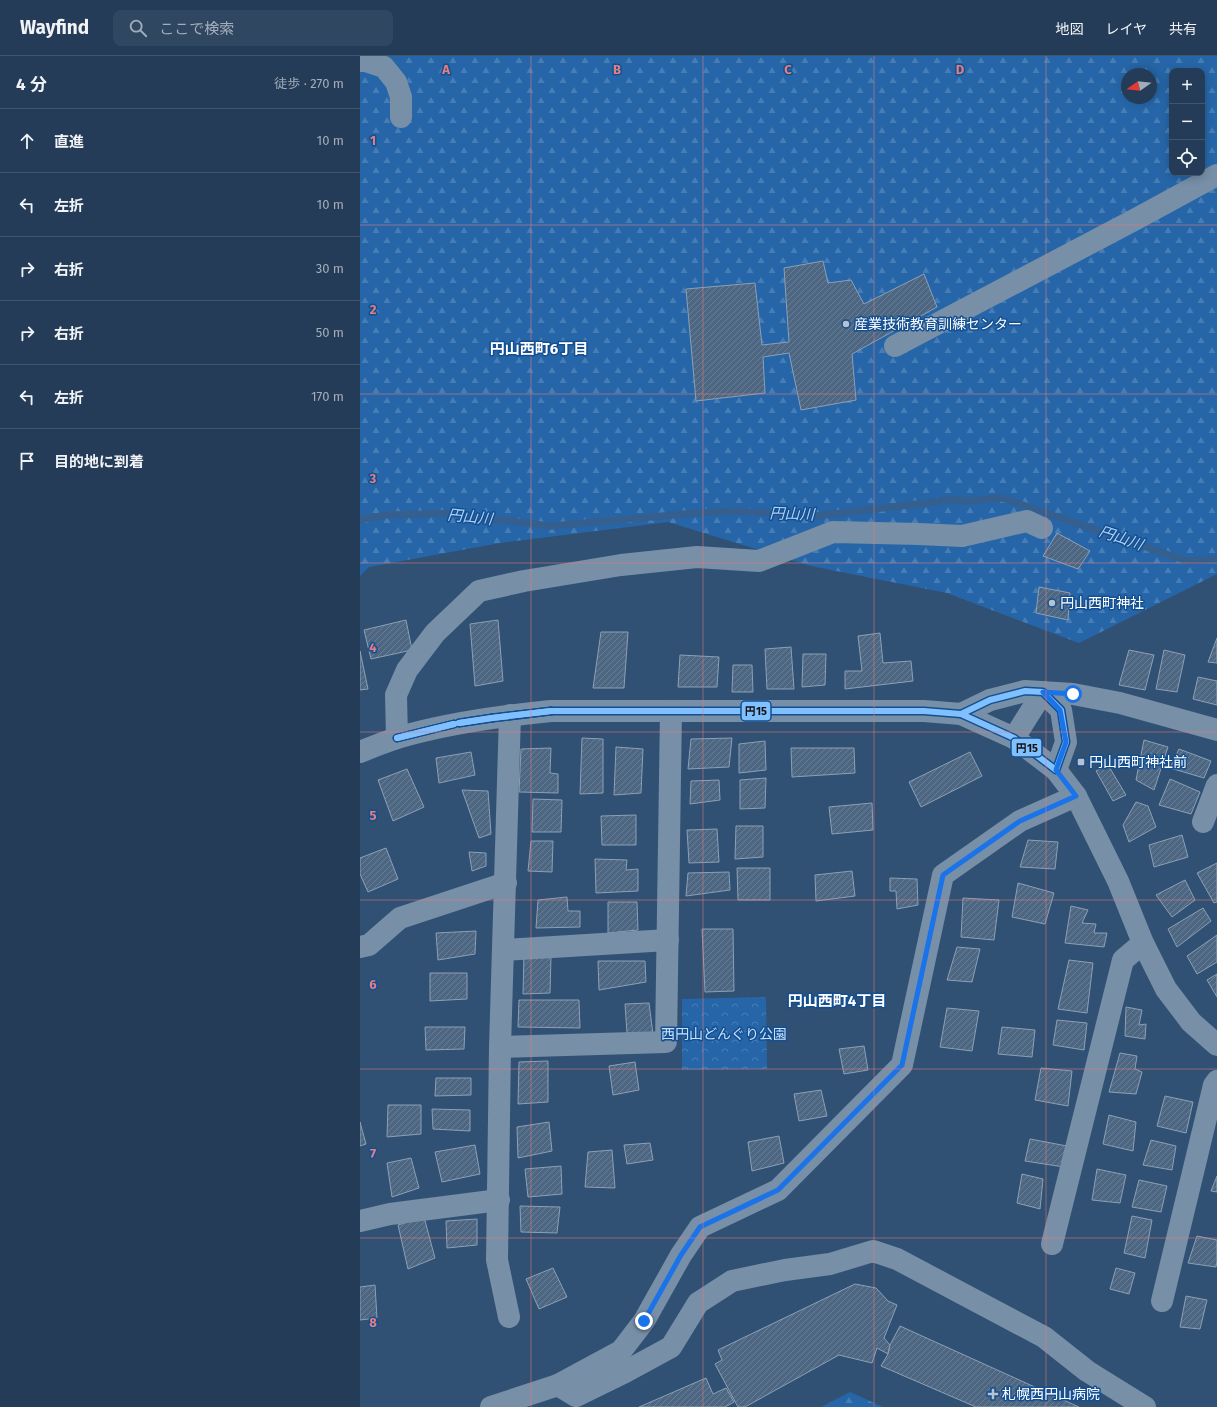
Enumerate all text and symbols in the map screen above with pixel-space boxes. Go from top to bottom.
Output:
search box [113,10,393,46]
text: Wayfind [20,16,89,39]
icon: search [127,17,149,39]
text: ここで検索 [159,20,234,38]
text: 地図 [1055,21,1083,38]
text: レイヤ [1105,21,1147,38]
text: 共有 [1169,21,1197,38]
text: A [441,62,450,77]
text: B [613,62,621,77]
text: C [784,62,792,77]
text: D [956,62,965,77]
north arrow [1121,68,1157,104]
map controls [1169,68,1205,176]
button: + [1169,68,1205,104]
text: 4 分 [16,74,47,95]
text: 徒歩 · 270 m [274,76,344,91]
button: − [1169,104,1205,140]
icon: ahead [16,130,38,152]
text: 直進 [54,133,84,151]
text: 10 m [317,133,344,148]
text: 1 [370,133,376,148]
button: locate [1169,140,1205,176]
icon: left [16,194,38,216]
text: 左折 [54,197,84,215]
text: 10 m [317,197,344,212]
icon: right [16,258,38,280]
text: 右折 [54,261,84,279]
text: 30 m [316,261,344,276]
text: 2 [370,302,377,317]
place label: 産業技術教育訓練センター [854,316,1022,333]
marker: 産業技術教育訓練センター [841,319,851,329]
icon: right [16,322,38,344]
text: 右折 [54,325,84,343]
text: 50 m [316,325,344,340]
district label: 円山西町6丁目 [490,340,588,358]
icon: left [16,386,38,408]
text: 左折 [54,389,84,407]
text: 170 m [311,389,344,404]
icon: arrive [16,450,38,472]
text: 目的地に到着 [54,453,144,471]
text: 3 [369,471,377,486]
water label: 円山川 [769,504,817,524]
water label: 円山川 [447,506,495,529]
water label: 円山川 [1097,522,1147,554]
place label: 円山西町神社 [1060,595,1144,612]
marker: 円山西町神社 [1047,598,1057,608]
text: 4 [369,640,377,655]
route start [1064,685,1082,703]
line badge: 円15 [741,701,771,721]
text: 円15 [745,705,767,718]
line badge: 円15 [1011,738,1042,757]
text: 円15 [1016,742,1038,755]
place label: 円山西町神社前 [1089,754,1187,771]
marker: 円山西町神社前 [1076,757,1086,767]
text: 5 [370,808,377,823]
text: 6 [369,977,377,992]
district label: 円山西町4丁目 [788,992,886,1010]
park label: 西円山どんぐり公園 [661,1026,787,1043]
text: 7 [370,1146,376,1161]
route end [635,1312,653,1330]
text: 8 [369,1315,377,1330]
place label: 札幌西円山病院 [1002,1386,1100,1403]
marker: 札幌西円山病院 [987,1388,999,1400]

